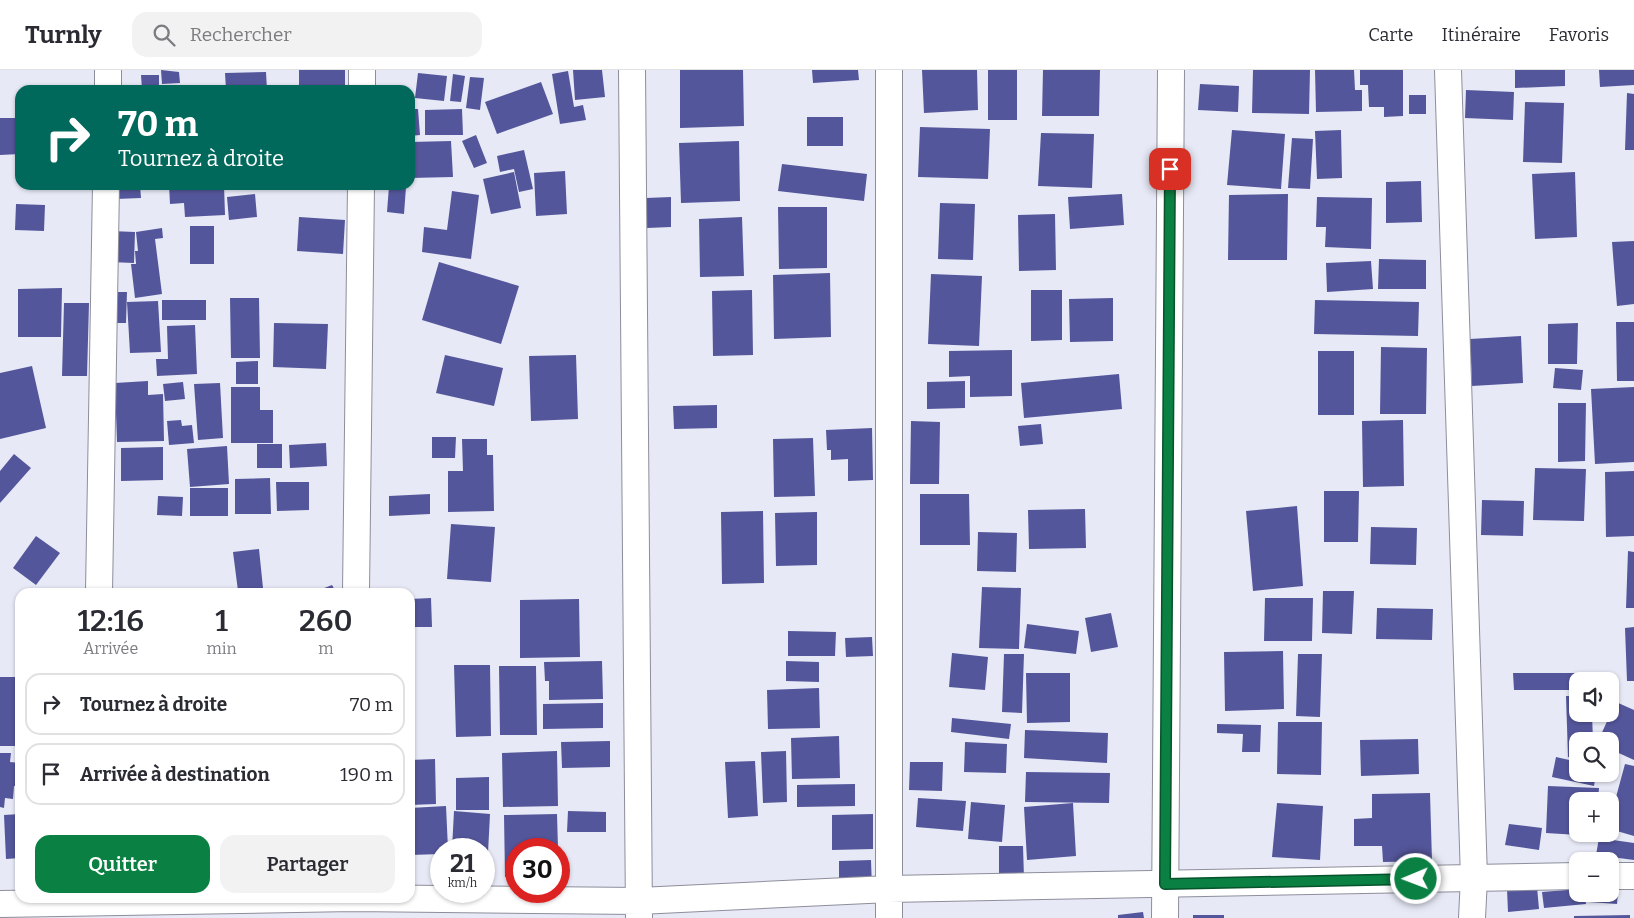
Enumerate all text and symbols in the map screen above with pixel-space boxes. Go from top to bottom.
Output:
search box [132,12,482,57]
text: Turnly [25,21,102,49]
icon: search [150,21,178,49]
text: Rechercher [190,23,292,46]
text: Carte [1368,24,1413,46]
text: Itinéraire [1441,24,1521,46]
text: Favoris [1549,24,1609,46]
text: 70 m [118,103,198,145]
icon: right [35,105,100,170]
text: Tournez à droite [118,145,284,172]
pin [1149,148,1191,190]
icon: arrive [1156,155,1184,183]
text: 12:16 [77,603,144,639]
text: 1 [215,603,228,639]
text: 260 [299,603,353,639]
text: Arrivée [83,639,138,658]
text: min [206,639,237,658]
text: m [318,639,333,658]
map controls [1569,672,1619,902]
button: sound [1569,672,1619,722]
icon: right [37,690,65,718]
text: Tournez à droite [80,693,227,716]
text: 70 m [350,693,393,716]
button: search [1569,732,1619,782]
icon: arrive [37,760,65,788]
text: Arrivée à destination [80,763,270,786]
text: 190 m [340,763,393,786]
button: + [1569,792,1619,842]
button: Quitter [35,835,210,893]
button: Partager [220,835,395,893]
speed limit sign: 30 [505,838,570,903]
text: 21 [450,849,475,879]
position arrow [1389,852,1441,904]
button: − [1569,852,1619,902]
text: km/h [448,876,477,890]

